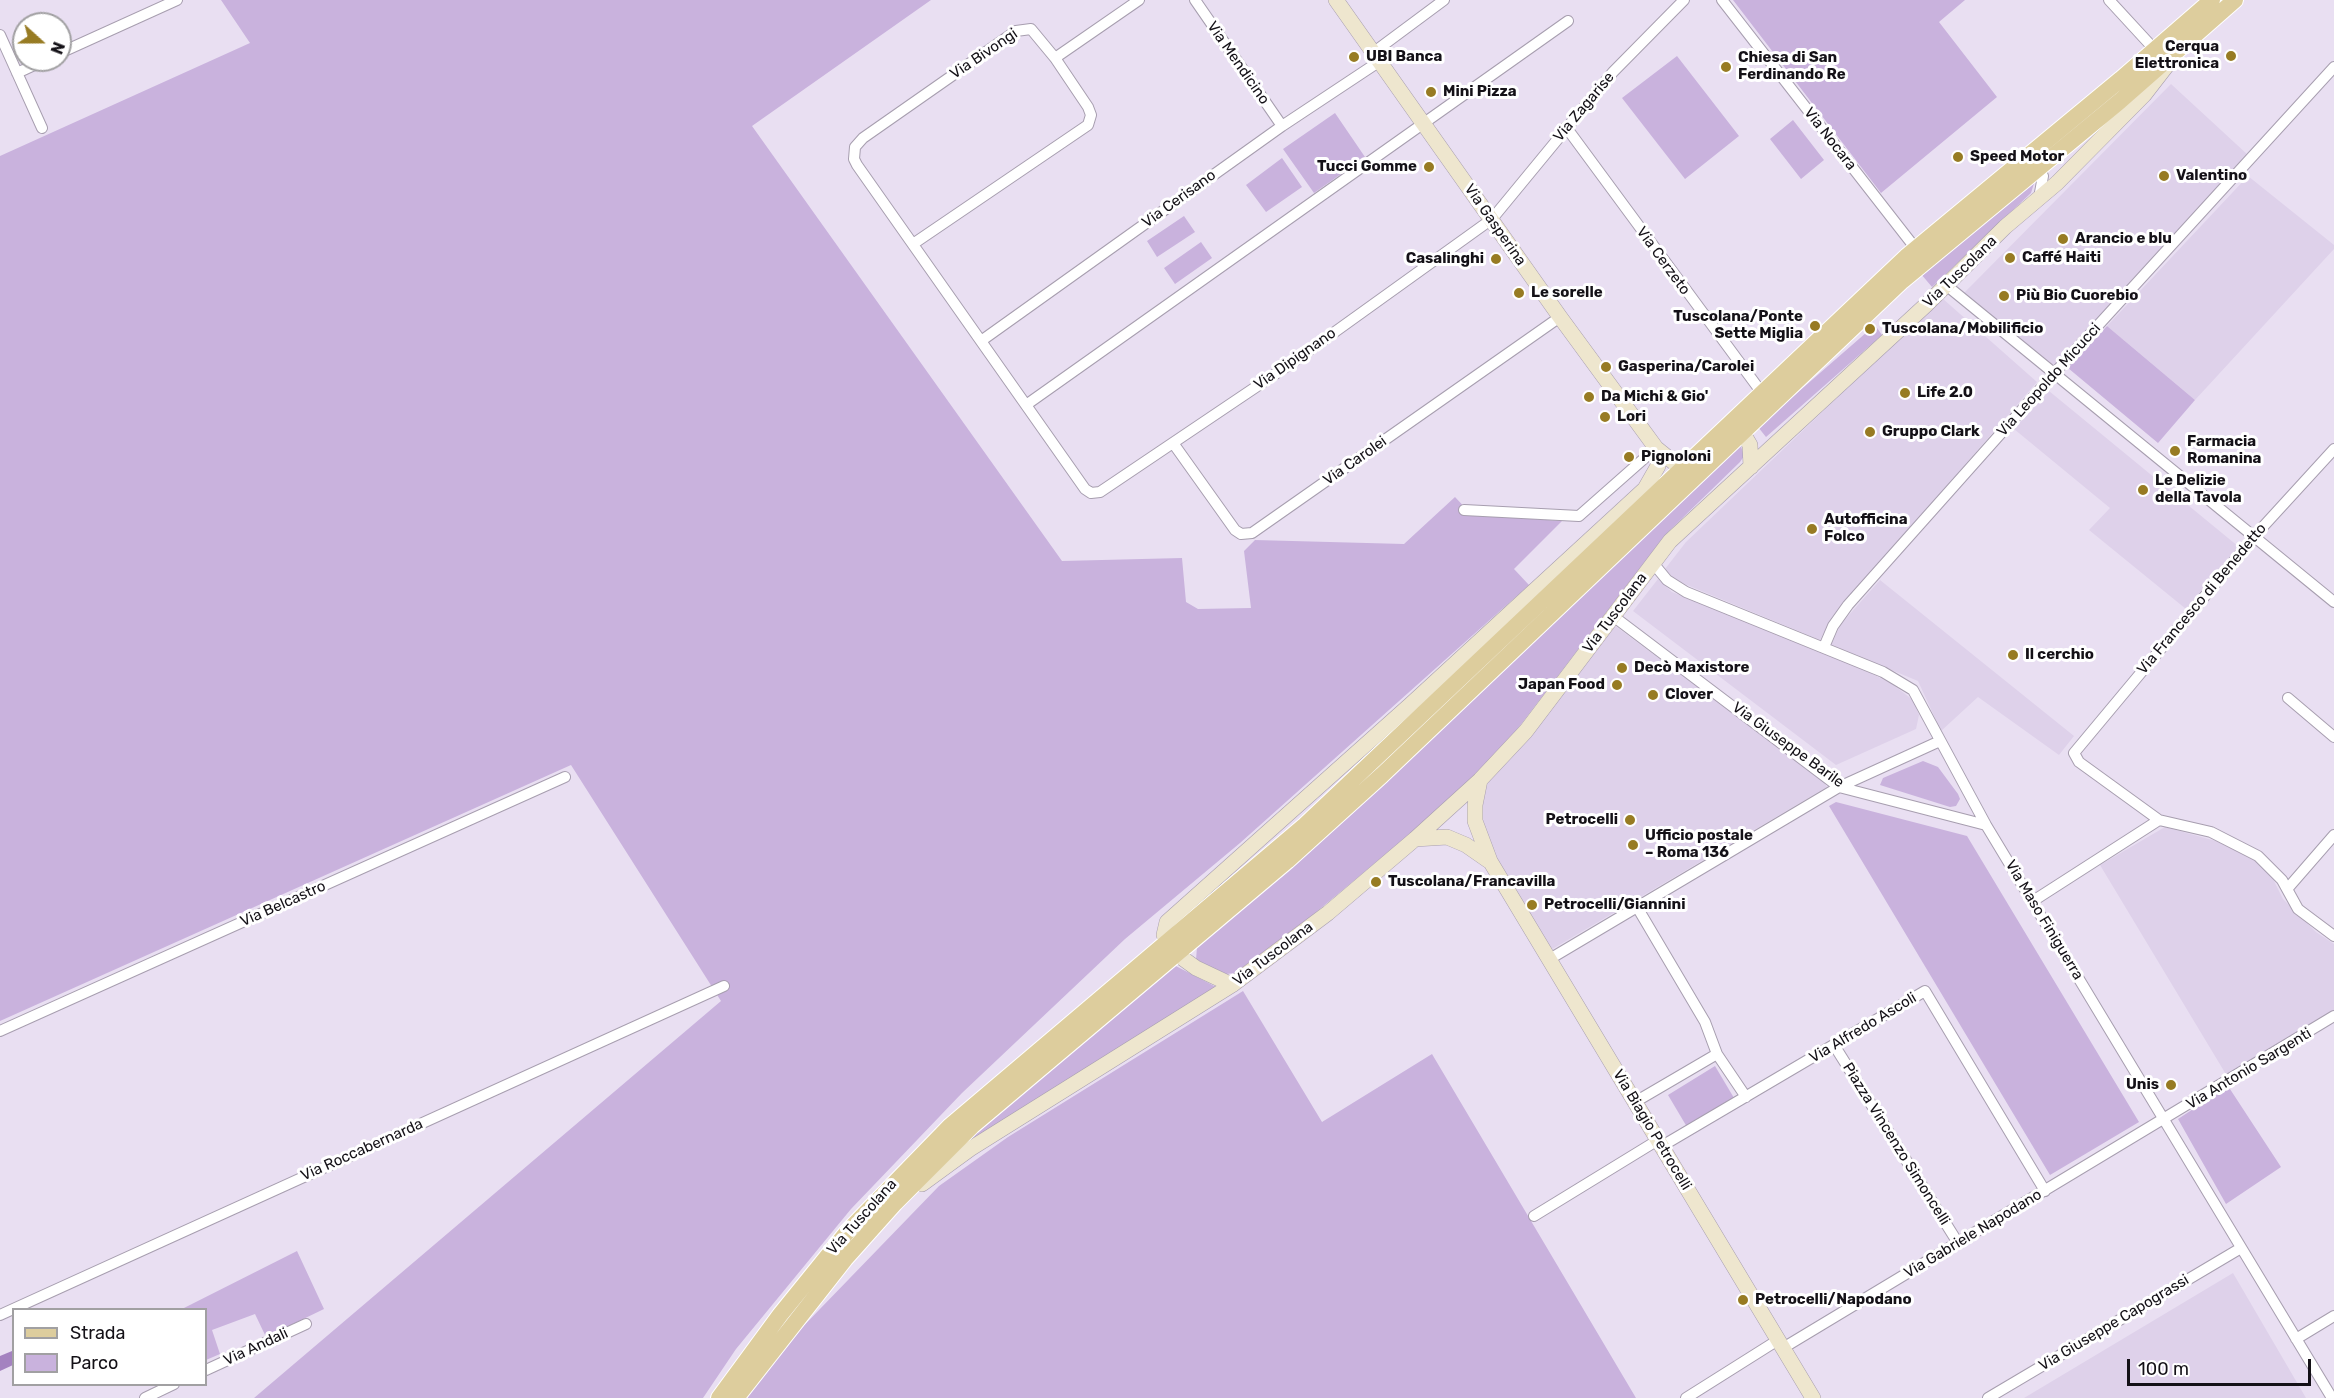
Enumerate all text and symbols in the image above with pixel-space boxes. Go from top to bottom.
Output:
north arrow [12,12,72,72]
street label: Via Mendicino [1203,18,1273,108]
street label: Via Bivongi [947,25,1021,83]
place label: Cerqua Elettronica [2135,38,2219,73]
text: N [46,39,68,57]
place label: UBI Banca [1366,48,1442,66]
place label: Chiesa di San Ferdinando Re [1738,49,1846,84]
marker: Cerqua Elettronica [2224,49,2238,63]
marker: UBI Banca [1347,50,1361,64]
marker: Chiesa di San Ferdinando Re [1719,60,1733,74]
street label: Via Zagarise [1550,69,1618,145]
place label: Mini Pizza [1443,83,1517,101]
marker: Mini Pizza [1424,85,1438,99]
street label: Via Nocara [1800,104,1860,174]
place label: Speed Motor [1970,148,2064,166]
marker: Speed Motor [1951,150,1965,164]
place label: Tucci Gomme [1317,158,1417,176]
marker: Tucci Gomme [1422,160,1436,174]
street label: Via Cerisano [1139,166,1219,232]
place label: Valentino [2176,167,2247,185]
marker: Valentino [2157,169,2171,183]
street label: Via Gasperina [1460,181,1530,269]
street label: Via Cerzeto [1632,223,1694,299]
place label: Arancio e blu [2075,230,2172,248]
street label: Via Tuscolana [1919,232,2001,312]
marker: Arancio e blu [2056,232,2070,246]
place label: Caffé Haiti [2022,249,2101,267]
place label: Casalinghi [1406,250,1484,268]
marker: Caffé Haiti [2003,251,2017,265]
marker: Casalinghi [1489,252,1503,266]
place label: Le sorelle [1531,284,1603,302]
marker: Le sorelle [1512,286,1526,300]
place label: Più Bio Cuorebio [2016,287,2138,305]
marker: Più Bio Cuorebio [1997,289,2011,303]
place label: Tuscolana/Ponte Sette Miglia [1673,308,1803,343]
marker: Tuscolana/Ponte Sette Miglia [1808,319,1822,333]
place label: Tuscolana/Mobilificio [1882,320,2043,338]
street label: Via Leopoldo Micucci [1993,320,2105,440]
marker: Tuscolana/Mobilificio [1863,322,1877,336]
street label: Via Dipignano [1251,324,1339,394]
place label: Gasperina/Carolei [1618,358,1754,376]
marker: Gasperina/Carolei [1599,360,1613,374]
place label: Life 2.0 [1917,384,1973,402]
marker: Life 2.0 [1898,386,1912,400]
place label: Da Michi & Gio' [1601,388,1708,406]
marker: Da Michi & Gio' [1582,390,1596,404]
place label: Lori [1617,408,1646,426]
marker: Lori [1598,410,1612,424]
place label: Gruppo Clark [1882,423,1980,441]
marker: Gruppo Clark [1863,425,1877,439]
street label: Via Carolei [1320,433,1390,489]
place label: Farmacia Romanina [2187,433,2261,468]
marker: Farmacia Romanina [2168,444,2182,458]
place label: Pignoloni [1641,448,1711,466]
marker: Pignoloni [1622,450,1636,464]
place label: Le Delizie della Tavola [2155,472,2242,507]
marker: Le Delizie della Tavola [2136,483,2150,497]
place label: Autofficina Folco [1824,511,1908,546]
street label: Via Francesco di Benedetto [2134,520,2270,678]
marker: Autofficina Folco [1805,522,1819,536]
street label: Via Tuscolana [1579,569,1651,657]
place label: Il cerchio [2025,646,2094,664]
marker: Il cerchio [2006,648,2020,662]
place label: Decò Maxistore [1634,659,1749,677]
marker: Decò Maxistore [1615,661,1629,675]
place label: Japan Food [1518,676,1605,694]
marker: Japan Food [1610,678,1624,692]
place label: Clover [1665,686,1713,704]
marker: Clover [1646,688,1660,702]
street label: Via Giuseppe Barile [1729,698,1847,792]
place label: Petrocelli [1546,811,1618,829]
marker: Petrocelli [1623,813,1637,827]
place label: Ufficio postale – Roma 136 [1645,827,1753,862]
marker: Ufficio postale – Roma 136 [1626,838,1640,852]
street label: Via Maso Finiguerra [2001,857,2087,983]
place label: Tuscolana/Francavilla [1388,873,1555,891]
marker: Tuscolana/Francavilla [1369,875,1383,889]
street label: Via Belcastro [237,877,329,931]
place label: Petrocelli/Giannini [1544,896,1686,914]
marker: Petrocelli/Giannini [1525,898,1539,912]
street label: Via Tuscolana [1229,918,1317,990]
street label: Via Alfredo Ascoli [1806,989,1920,1067]
street label: Via Antonio Sargenti [2183,1024,2315,1114]
street label: Piazza Vincenzo Simoncelli [1838,1059,1954,1229]
street label: Via Biagio Petrocelli [1609,1066,1695,1194]
place label: Unis [2126,1076,2159,1094]
marker: Unis [2164,1078,2178,1092]
street label: Via Roccabernarda [298,1115,426,1185]
street label: Via Tuscolana [823,1175,901,1259]
street label: Via Gabriele Napodano [1901,1186,2045,1282]
street label: Via Giuseppe Capograssi [2036,1271,2192,1375]
place label: Petrocelli/Napodano [1755,1291,1912,1309]
marker: Petrocelli/Napodano [1736,1293,1750,1307]
legend [12,1308,207,1386]
text: Strada [70,1322,126,1344]
street label: Via Andali [221,1324,291,1370]
scale bar [2130,1347,2314,1385]
text: Parco [70,1352,118,1374]
text: 100 m [2138,1358,2189,1380]

